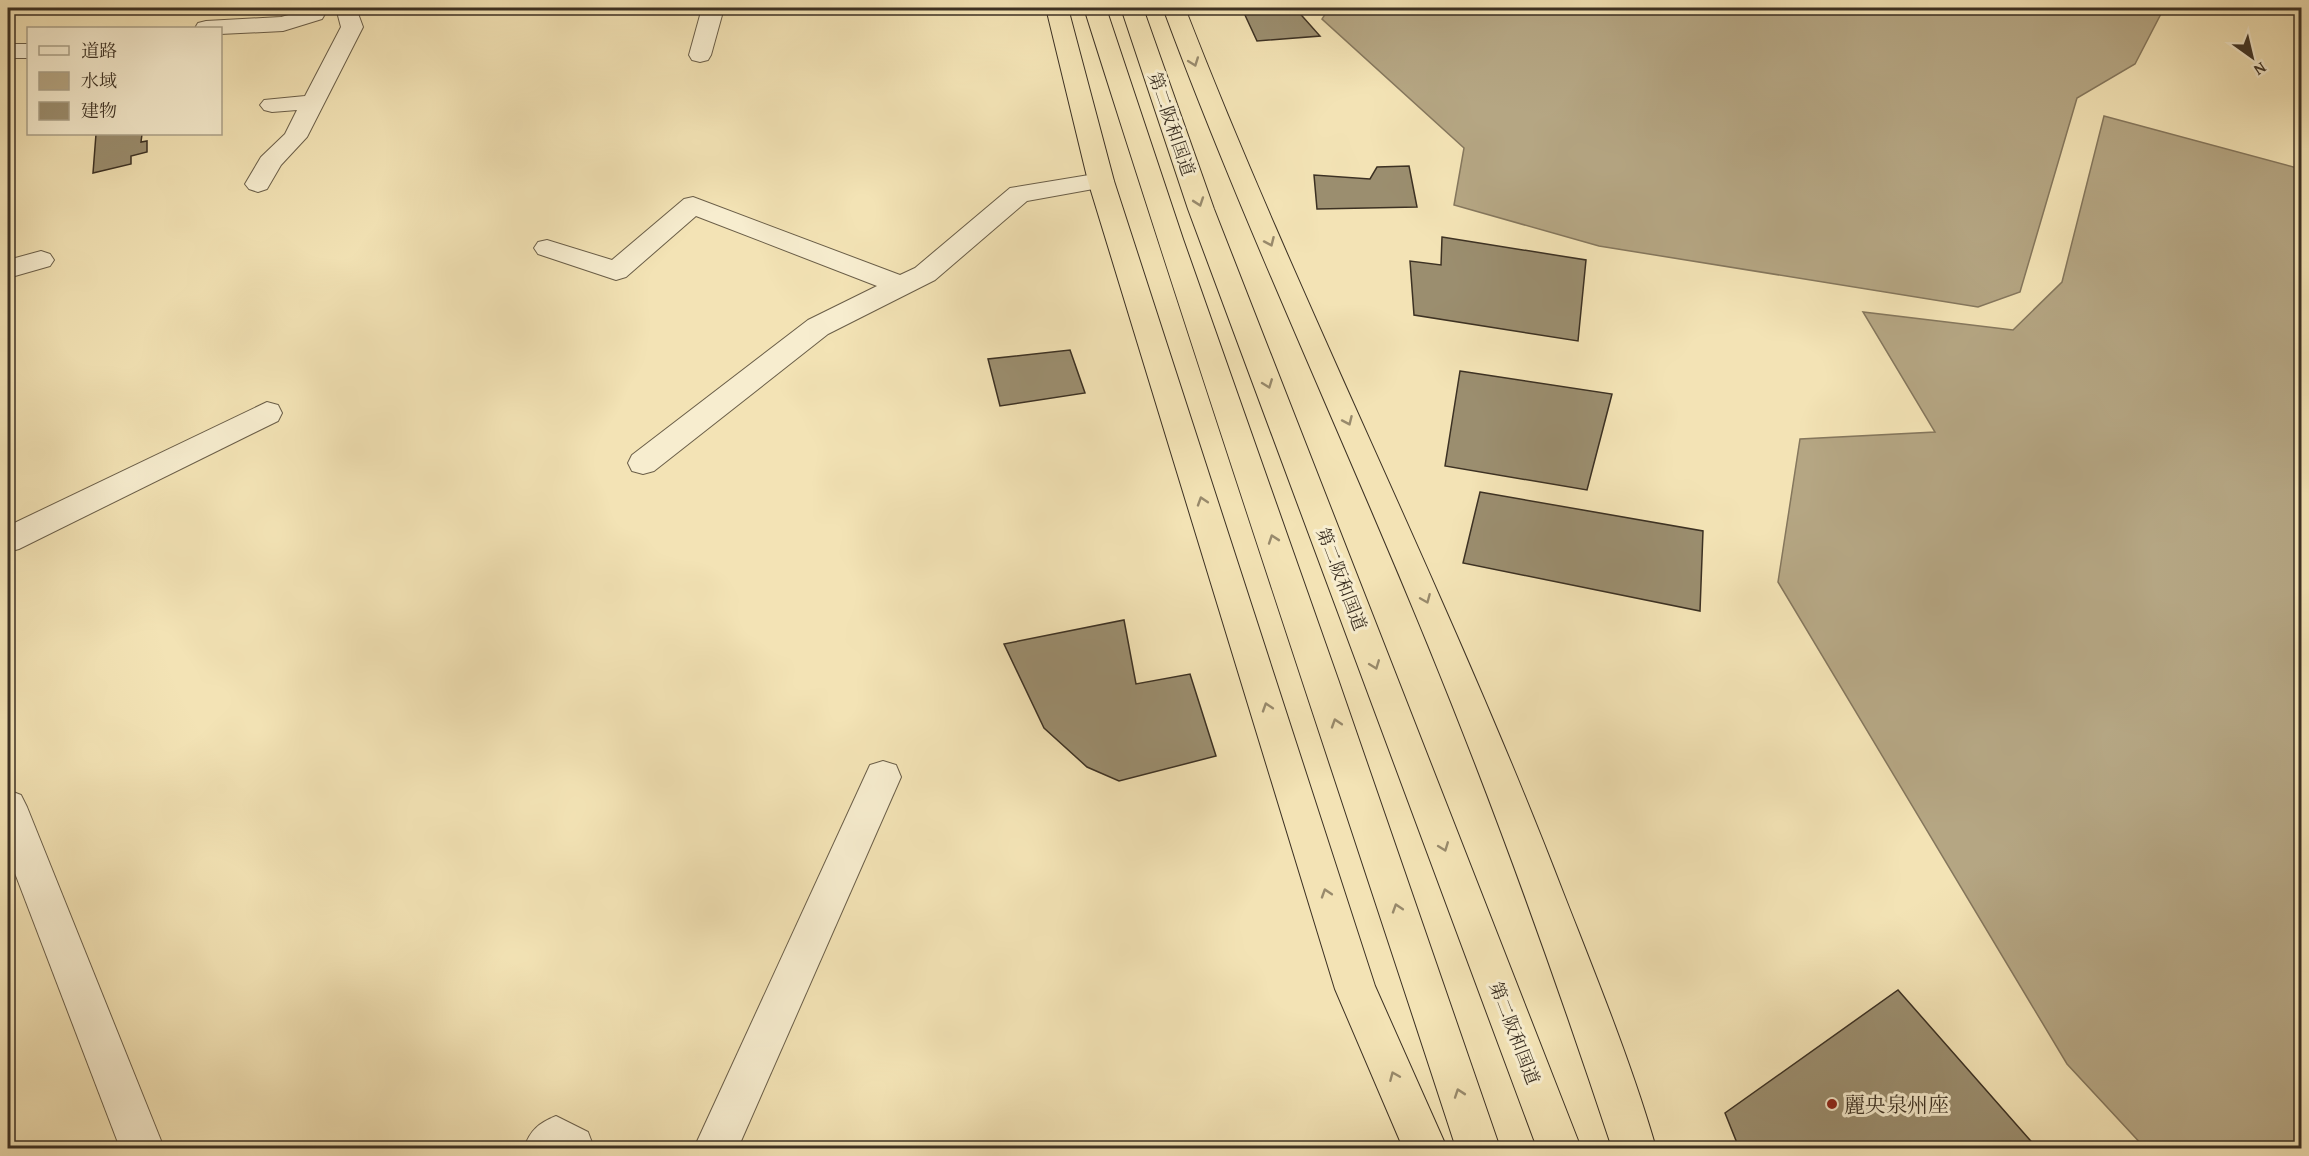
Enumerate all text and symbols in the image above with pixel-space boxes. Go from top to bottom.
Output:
legend [27,27,222,135]
north arrow [2222,27,2282,87]
text: 道路 [81,37,117,64]
text: N [2249,56,2272,83]
one-way arrow [1187,57,1200,67]
text: 水域 [81,67,117,94]
street label: 第二阪和国道 [1142,69,1202,179]
text: 建物 [81,97,117,124]
one-way arrow [1191,196,1204,207]
one-way arrow [1263,236,1275,247]
one-way arrow [1261,378,1273,389]
one-way arrow [1341,414,1353,425]
one-way arrow [1197,496,1209,507]
street label: 第二阪和国道 [1310,524,1374,634]
one-way arrow [1267,534,1280,544]
one-way arrow [1419,593,1431,604]
one-way arrow [1367,659,1380,669]
one-way arrow [1262,702,1274,713]
one-way arrow [1330,718,1343,729]
one-way arrow [1437,841,1449,852]
one-way arrow [1321,888,1333,899]
one-way arrow [1392,903,1404,914]
street label: 第二阪和国道 [1483,978,1547,1088]
one-way arrow [1389,1071,1401,1082]
one-way arrow [1454,1088,1467,1099]
place label: 麗央泉州座 [1844,1089,1949,1120]
marker: 麗央泉州座 [1825,1097,1839,1111]

